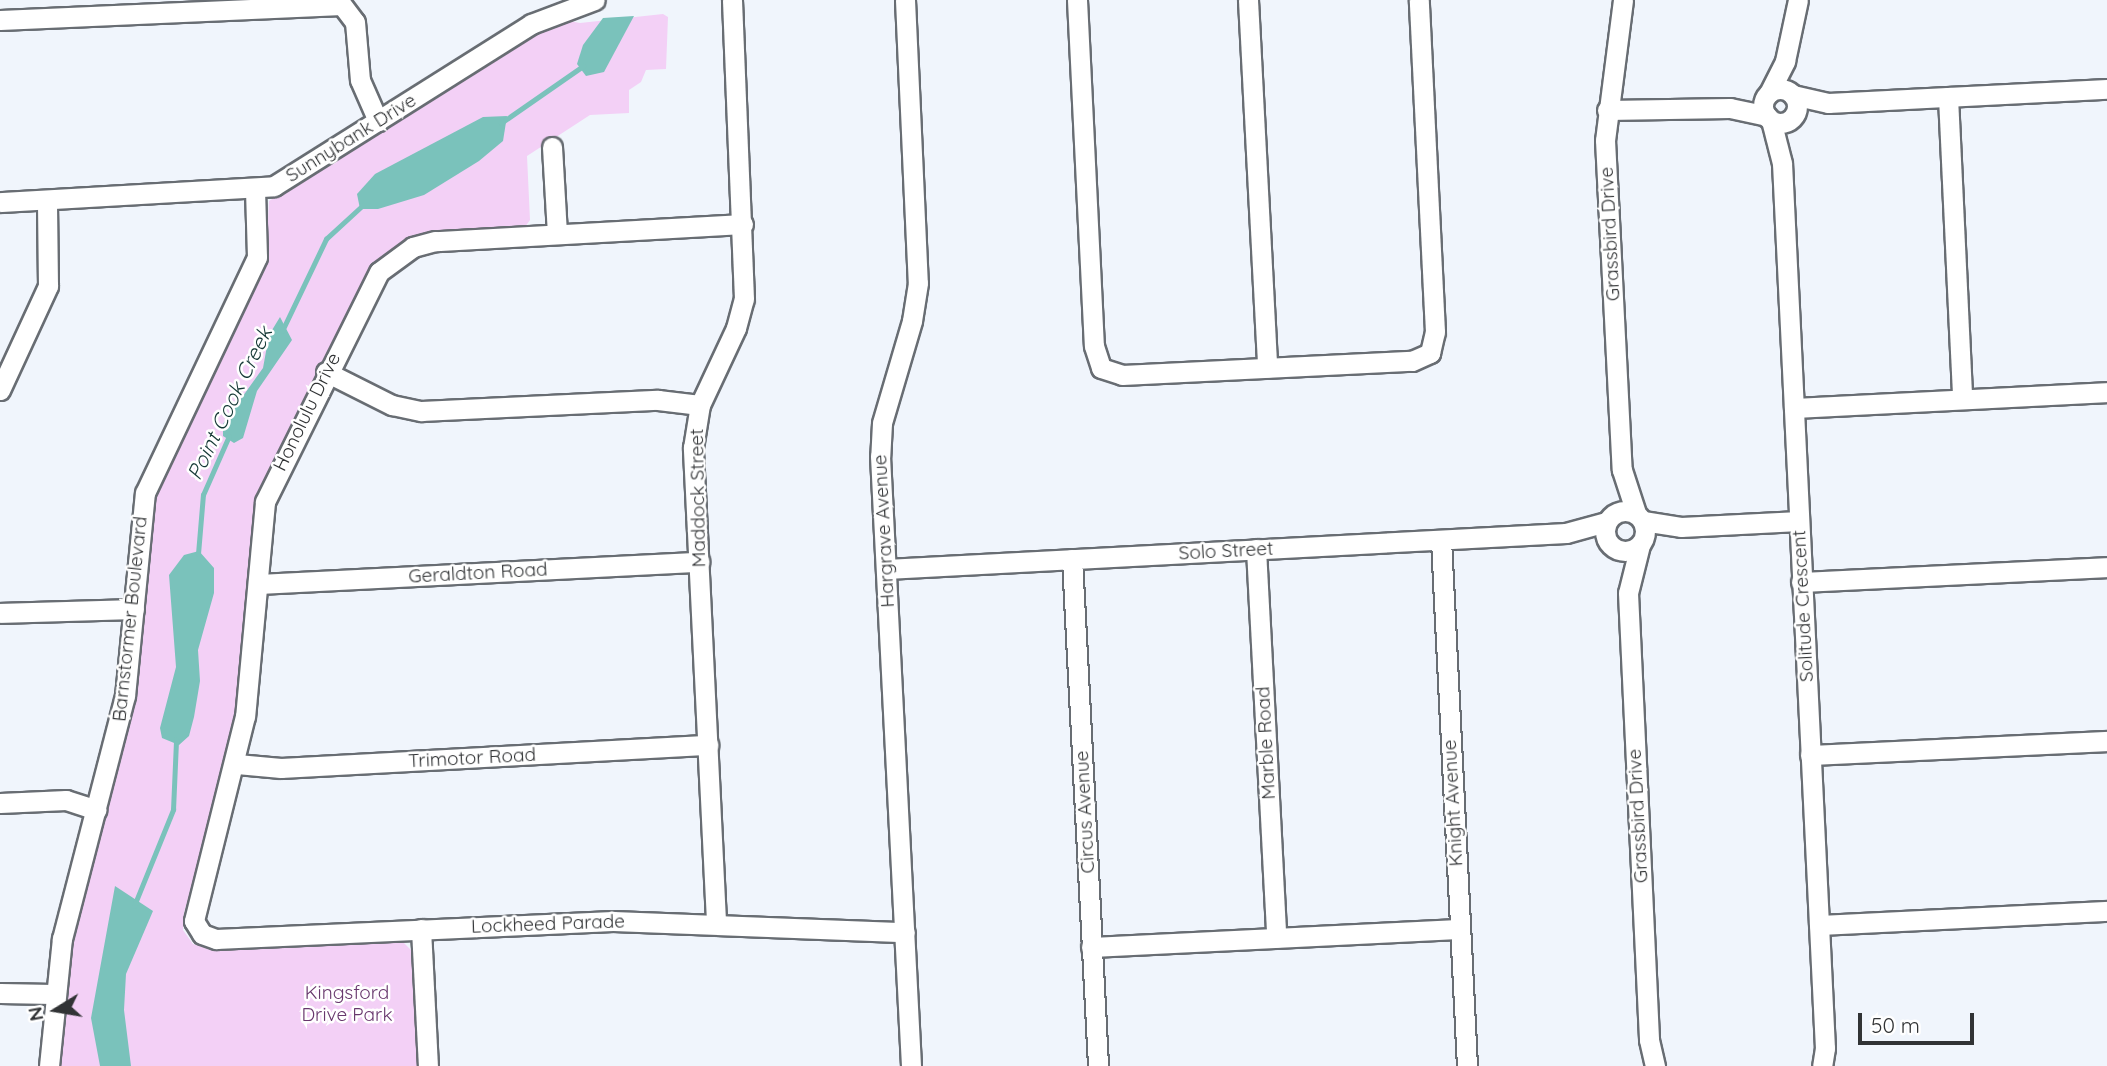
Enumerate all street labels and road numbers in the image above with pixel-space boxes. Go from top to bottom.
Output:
street label: Sunnybank Drive [282,89,420,187]
street label: Grassbird Drive [1595,166,1625,302]
street label: Honolulu Drive [269,349,345,475]
street label: Maddock Street [685,428,711,568]
street label: Hargrave Avenue [869,454,899,608]
street label: Barnstormer Boulevard [108,515,152,723]
street label: Solitude Crescent [1788,529,1818,683]
street label: Solo Street [1178,537,1274,565]
street label: Geraldton Road [408,558,548,588]
street label: Marble Road [1252,686,1280,800]
street label: Knight Avenue [1438,739,1468,867]
street label: Trimotor Road [407,743,537,773]
street label: Grassbird Drive [1623,748,1653,884]
street label: Circus Avenue [1070,750,1100,874]
street label: Lockheed Parade [471,910,625,938]

